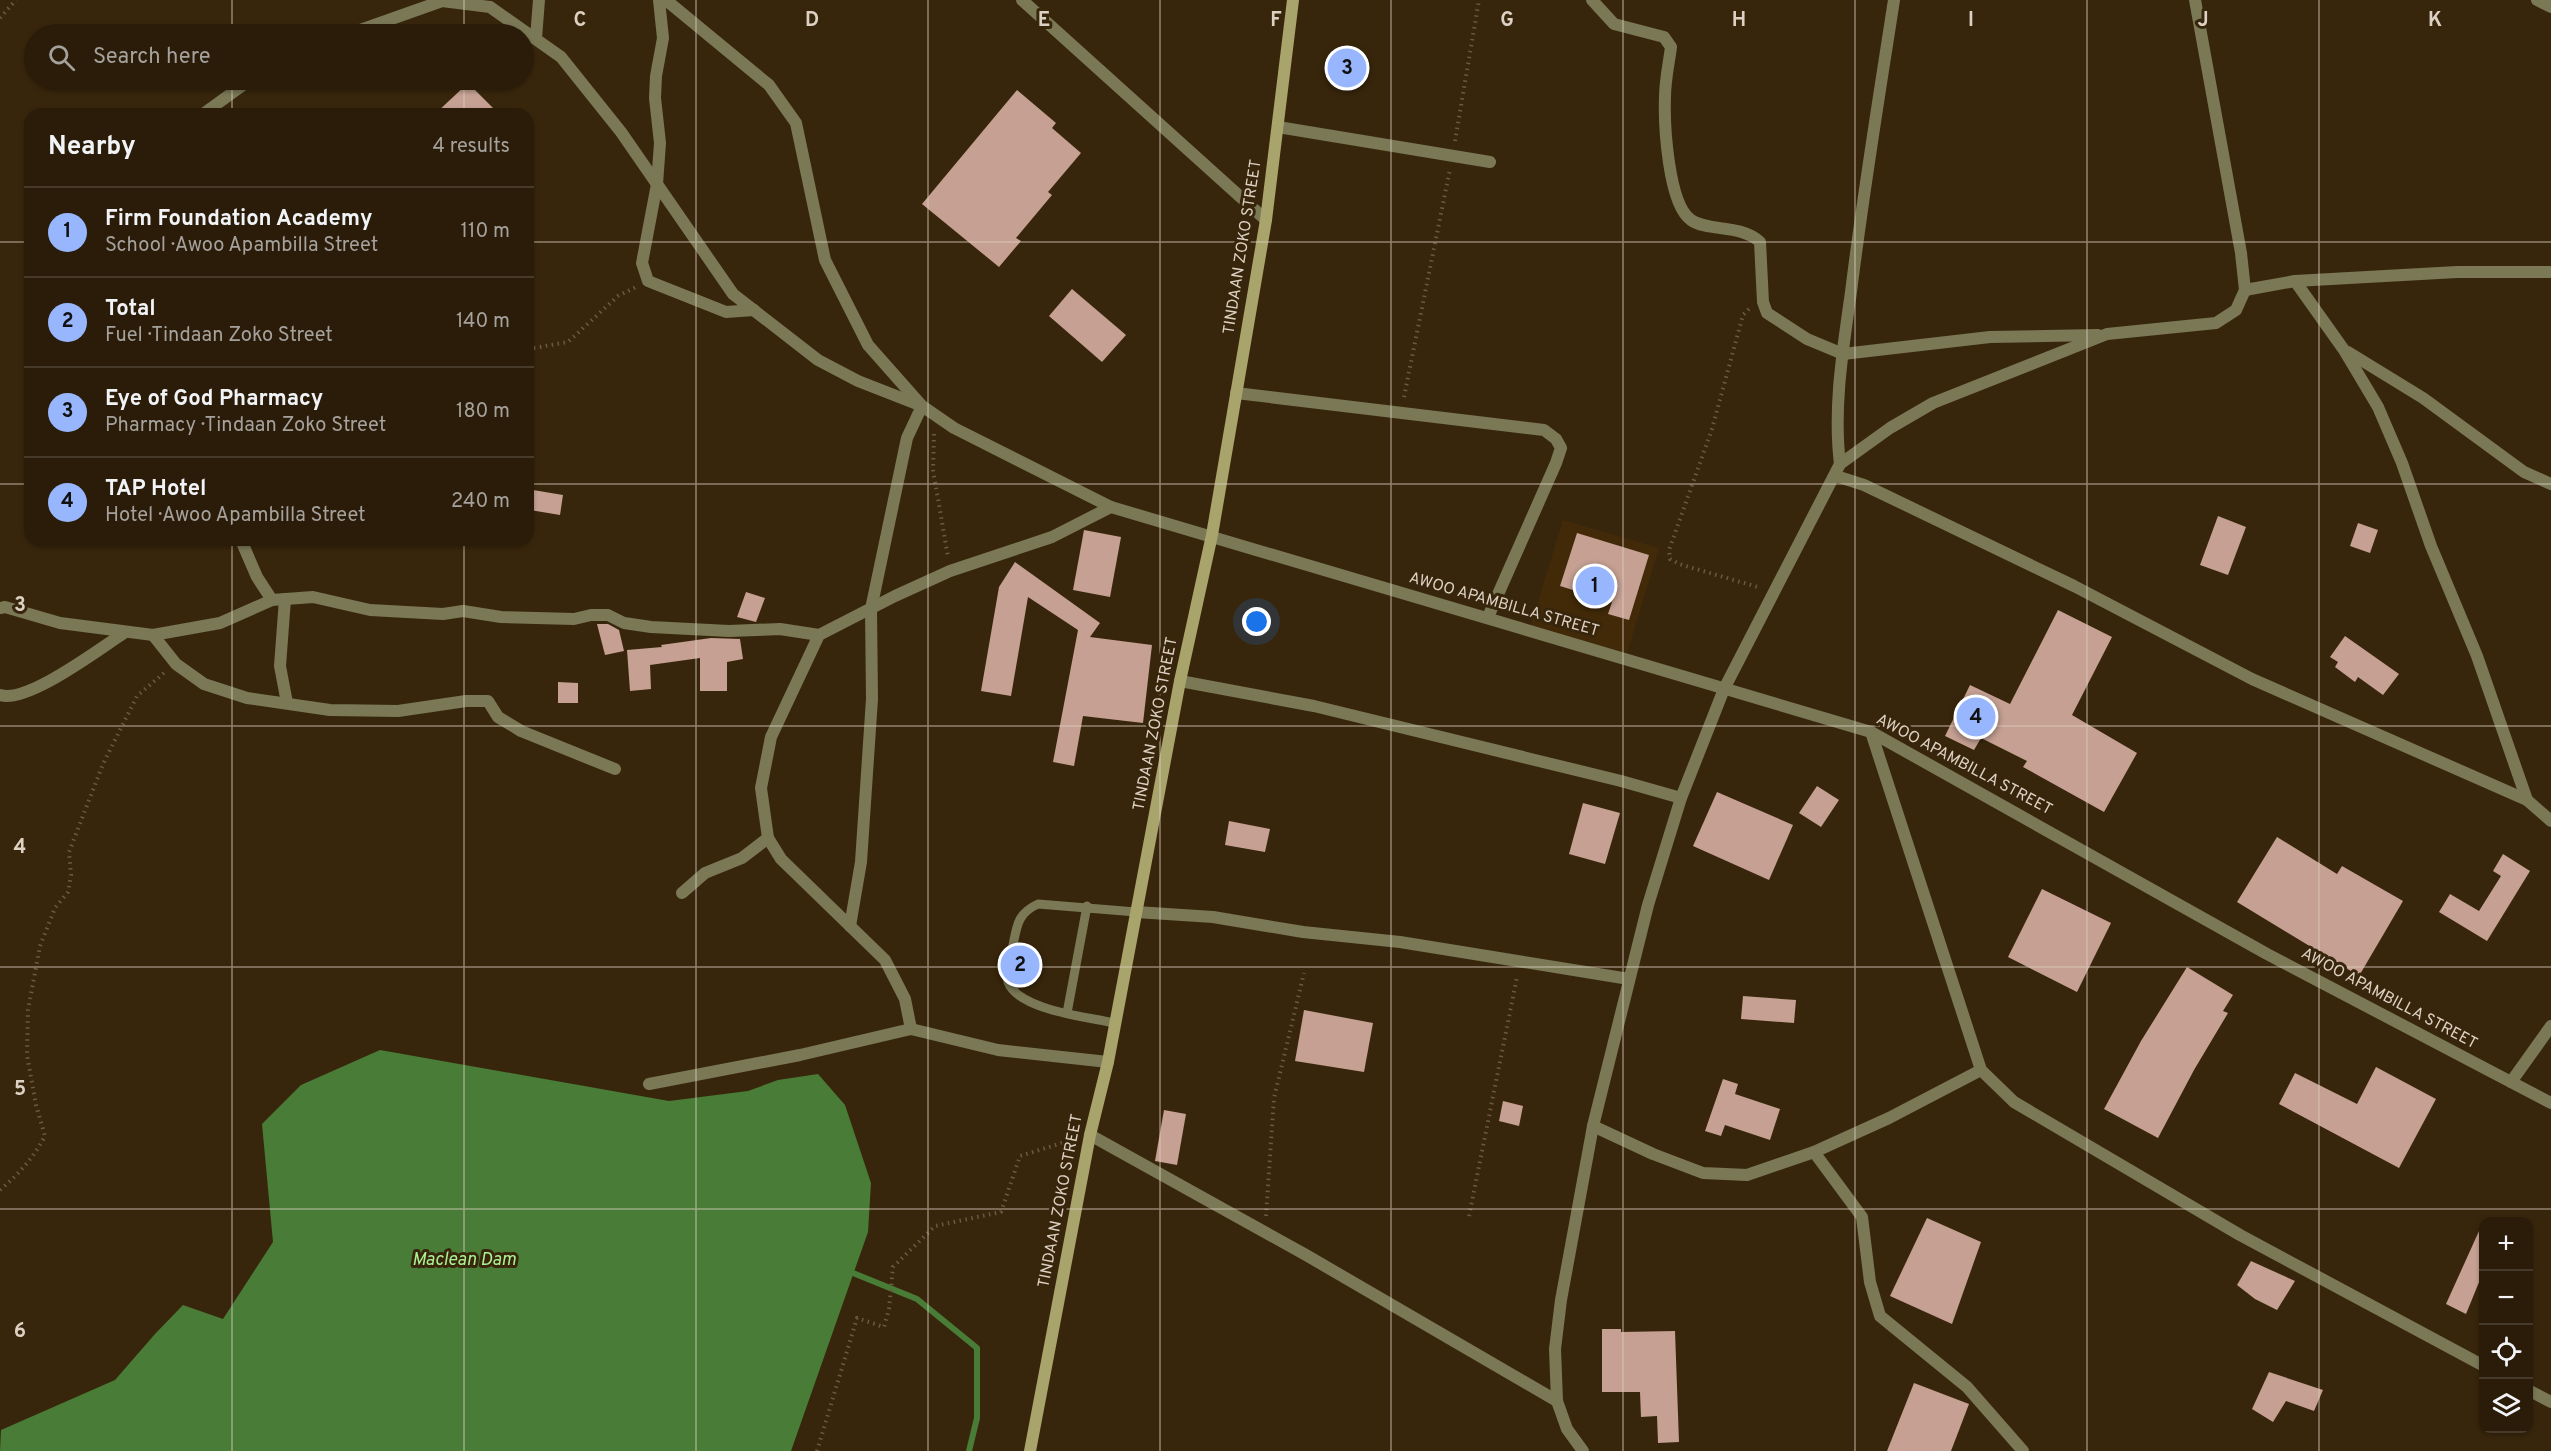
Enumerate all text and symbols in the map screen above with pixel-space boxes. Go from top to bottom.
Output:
text: C [574,8,586,34]
text: D [805,8,819,34]
text: E [1038,8,1050,34]
text: F [1270,8,1282,34]
text: G [1500,8,1514,34]
text: H [1732,8,1746,34]
text: I [1968,8,1974,34]
text: J [2197,8,2209,34]
text: K [2428,8,2442,34]
search box [24,24,534,90]
icon: search [45,41,78,74]
text: Search here [93,44,211,71]
pin: 3 [1328,46,1366,90]
text: Nearby [48,131,136,164]
text: 4 results [433,134,510,160]
street label: TINDAAN ZOKO STREET [1219,158,1267,336]
text: Firm Foundation Academy [105,206,372,233]
text: 1 [64,219,72,245]
text: 110 m [461,219,510,245]
text: School · Awoo Apambilla Street [105,233,378,259]
text: Total [105,296,156,323]
text: 2 [61,309,74,335]
text: 140 m [456,309,510,335]
text: Fuel · Tindaan Zoko Street [105,323,333,349]
text: Eye of God Pharmacy [105,386,323,413]
text: 3 [62,399,74,425]
text: 180 m [456,399,510,425]
text: Pharmacy · Tindaan Zoko Street [105,413,386,439]
text: TAP Hotel [105,476,206,503]
text: 4 [61,489,74,515]
text: 240 m [451,489,510,515]
text: Hotel · Awoo Apambilla Street [105,503,366,529]
pin: 1 [1576,564,1614,608]
street label: AWOO APAMBILLA STREET [1407,568,1601,642]
text: 3 [14,593,26,619]
your location [1242,607,1271,636]
street label: TINDAAN ZOKO STREET [1129,635,1183,813]
pin: 4 [1956,694,1996,740]
street label: AWOO APAMBILLA STREET [1872,710,2056,820]
text: 4 [14,835,26,861]
pin: 2 [1000,942,1040,988]
street label: AWOO APAMBILLA STREET [2297,944,2481,1054]
text: 5 [14,1077,26,1103]
street label: TINDAAN ZOKO STREET [1034,1112,1088,1290]
map controls [2479,1217,2533,1433]
button: + [2479,1217,2533,1271]
water label: Maclean Dam [412,1249,516,1272]
button: − [2479,1271,2533,1325]
text: 6 [14,1319,26,1345]
button: locate [2479,1325,2533,1379]
button: layers [2479,1379,2533,1433]

